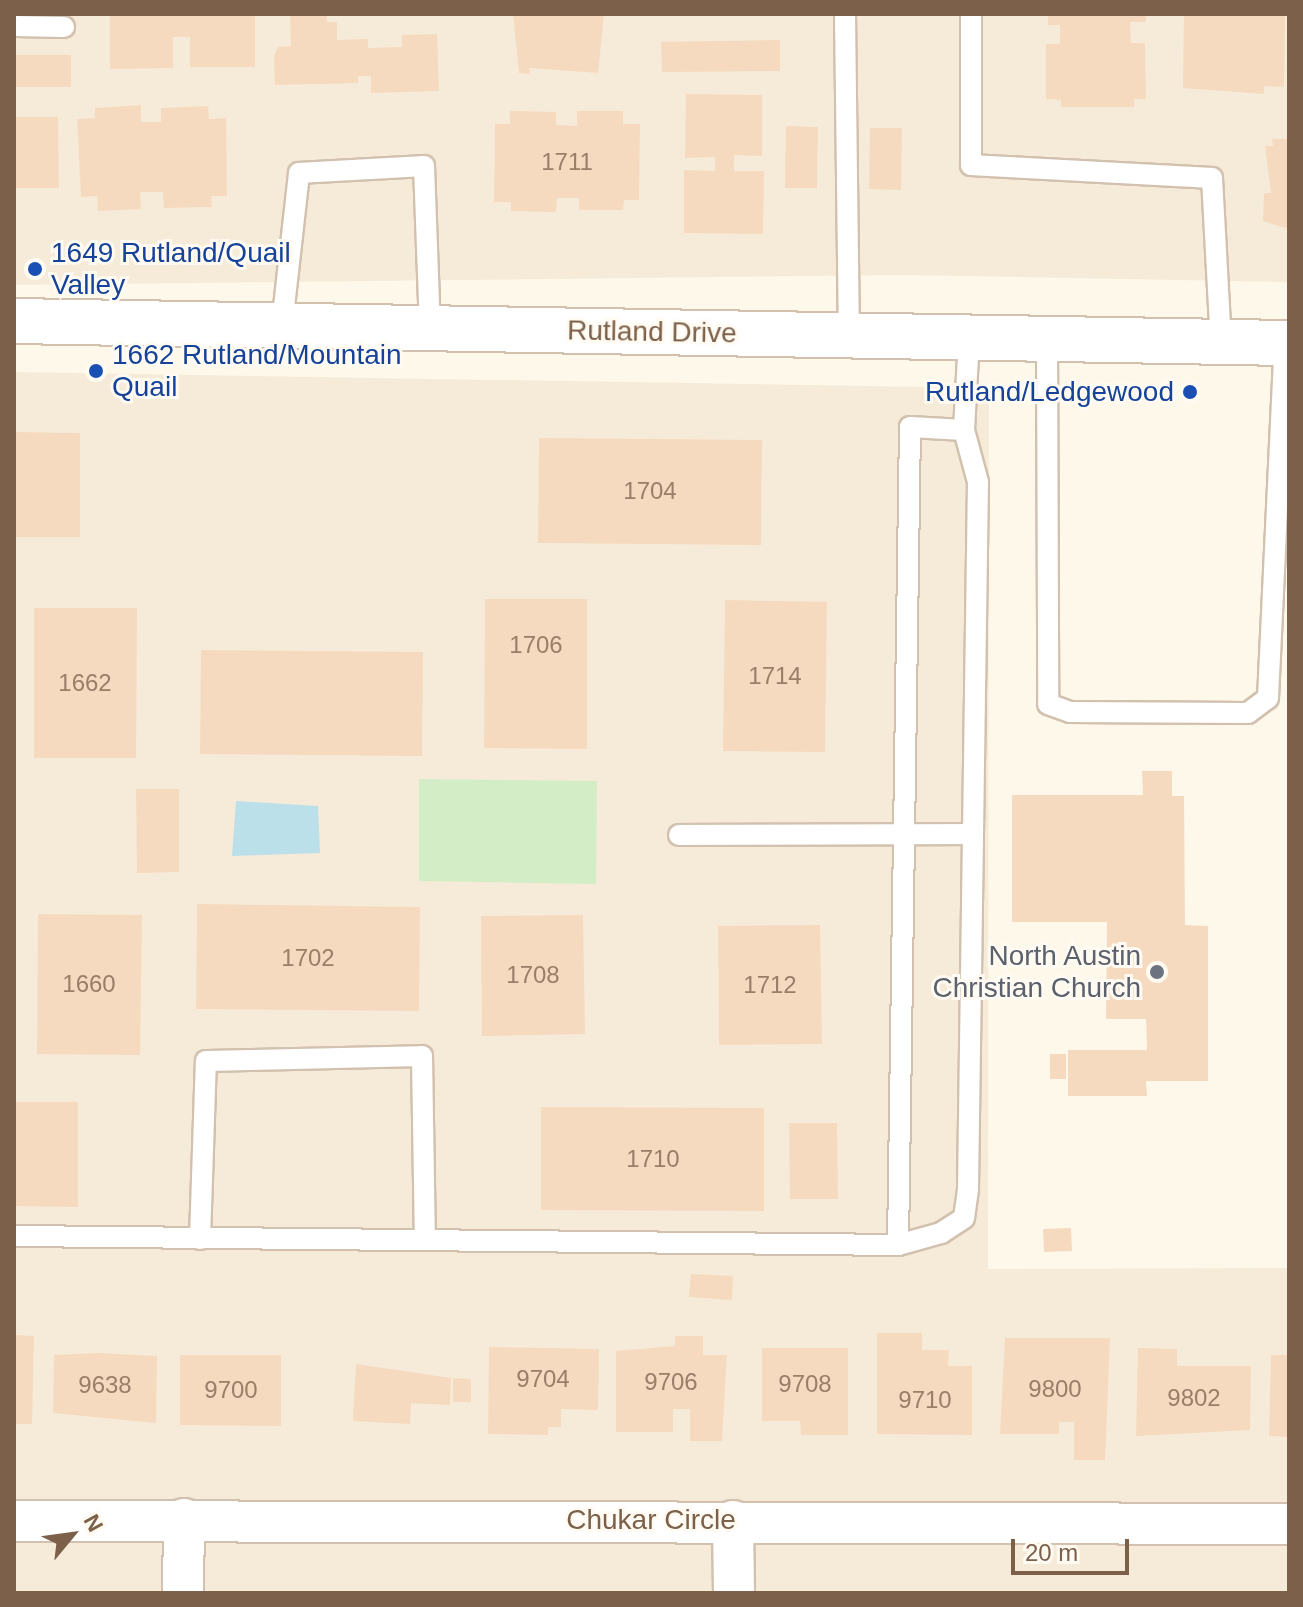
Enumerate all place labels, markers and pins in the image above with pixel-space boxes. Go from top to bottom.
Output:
place label: 1649 Rutland/Quail Valley [51,236,291,302]
marker: 1649 Rutland/Quail Valley [26,260,44,278]
place label: 1662 Rutland/Mountain Quail [112,338,402,404]
marker: 1662 Rutland/Mountain Quail [87,362,105,380]
place label: Rutland/Ledgewood [925,375,1174,409]
marker: Rutland/Ledgewood [1181,383,1199,401]
place label: North Austin Christian Church [932,939,1141,1005]
marker: North Austin Christian Church [1148,963,1166,981]

